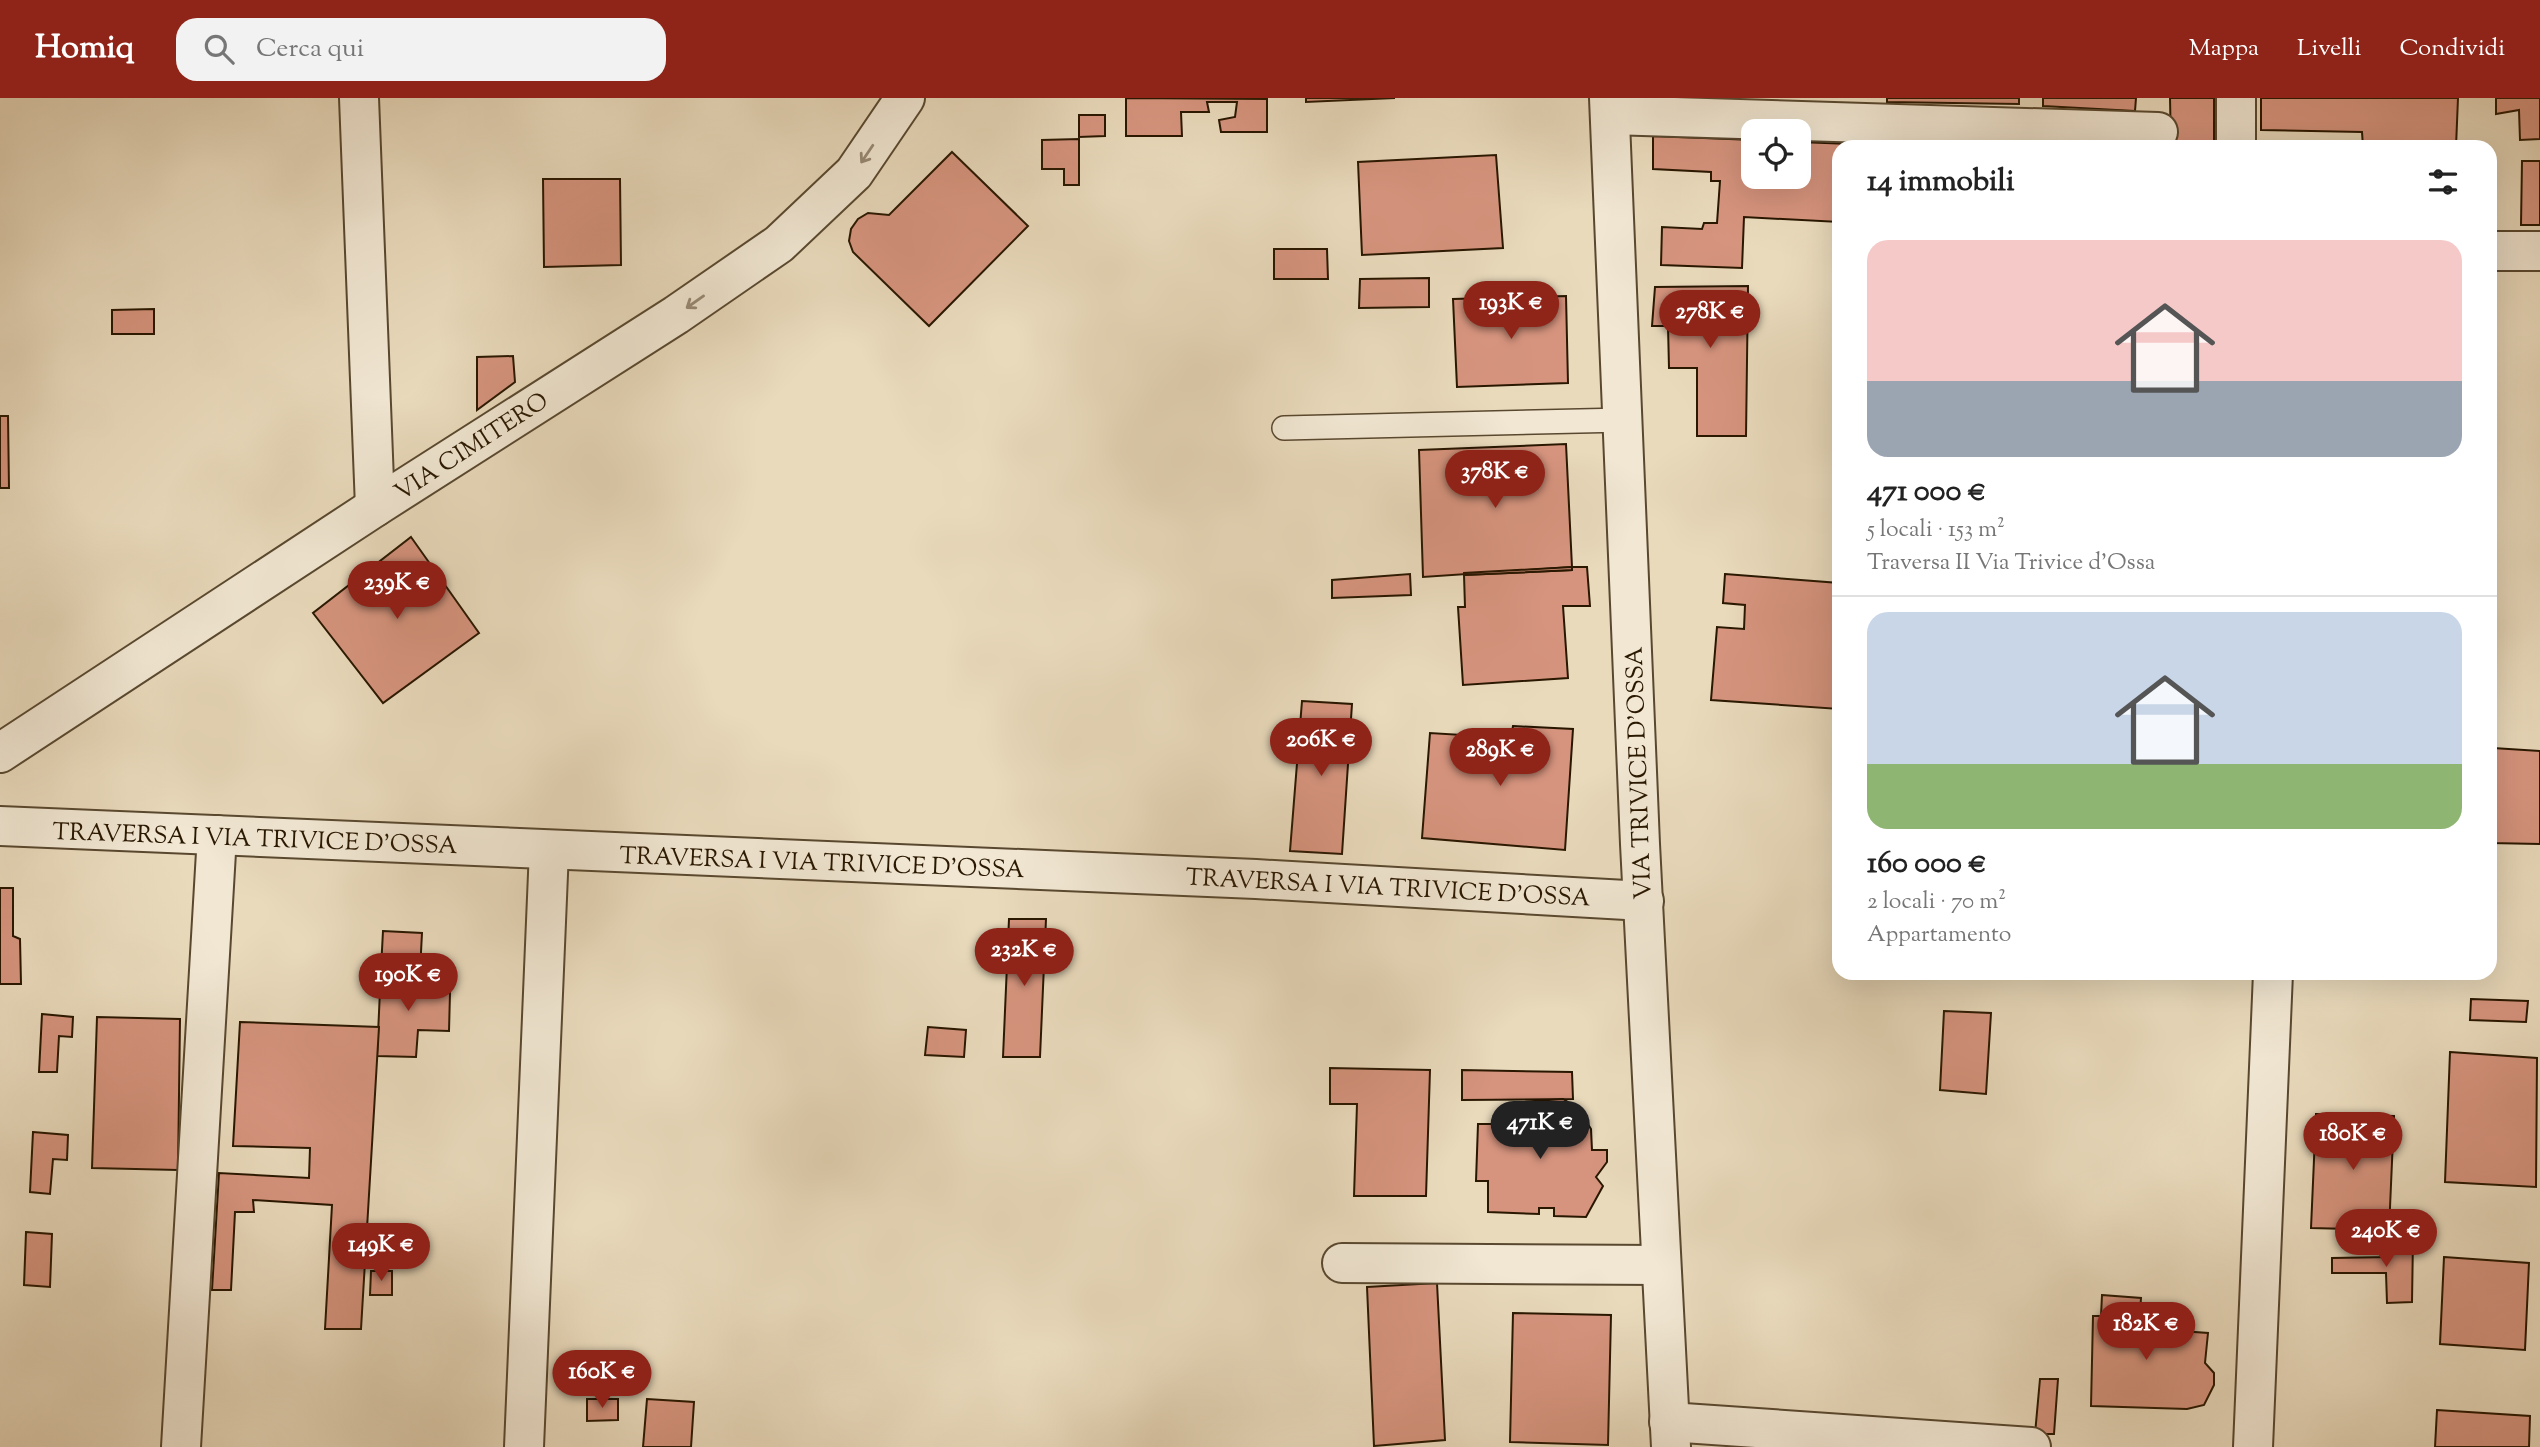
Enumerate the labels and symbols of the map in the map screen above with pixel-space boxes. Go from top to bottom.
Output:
one-way arrow [859,144,874,163]
pin: 193K € [1454,282,1568,341]
pin: 278K € [1653,290,1767,350]
one-way arrow [686,295,705,309]
street label: VIA CIMITERO [388,385,556,510]
pin: 378K € [1438,450,1552,510]
pin: 239K € [340,561,454,621]
street label: VIA TRIVICE D'OSSA [1619,645,1661,900]
pin: 206K € [1264,718,1378,778]
pin: 289K € [1443,728,1557,788]
street label: TRAVERSA I VIA TRIVICE D'OSSA [52,816,459,864]
street label: TRAVERSA I VIA TRIVICE D'OSSA [619,840,1026,888]
street label: TRAVERSA I VIA TRIVICE D'OSSA [1185,861,1592,917]
pin: 232K € [967,928,1081,988]
pin: 190K € [351,954,465,1013]
pin: 471K € [1483,1102,1597,1161]
pin: 180K € [2296,1112,2410,1172]
pin: 240K € [2329,1210,2443,1269]
pin: 149K € [324,1224,438,1283]
pin: 182K € [2089,1302,2203,1362]
pin: 160K € [545,1350,659,1410]

